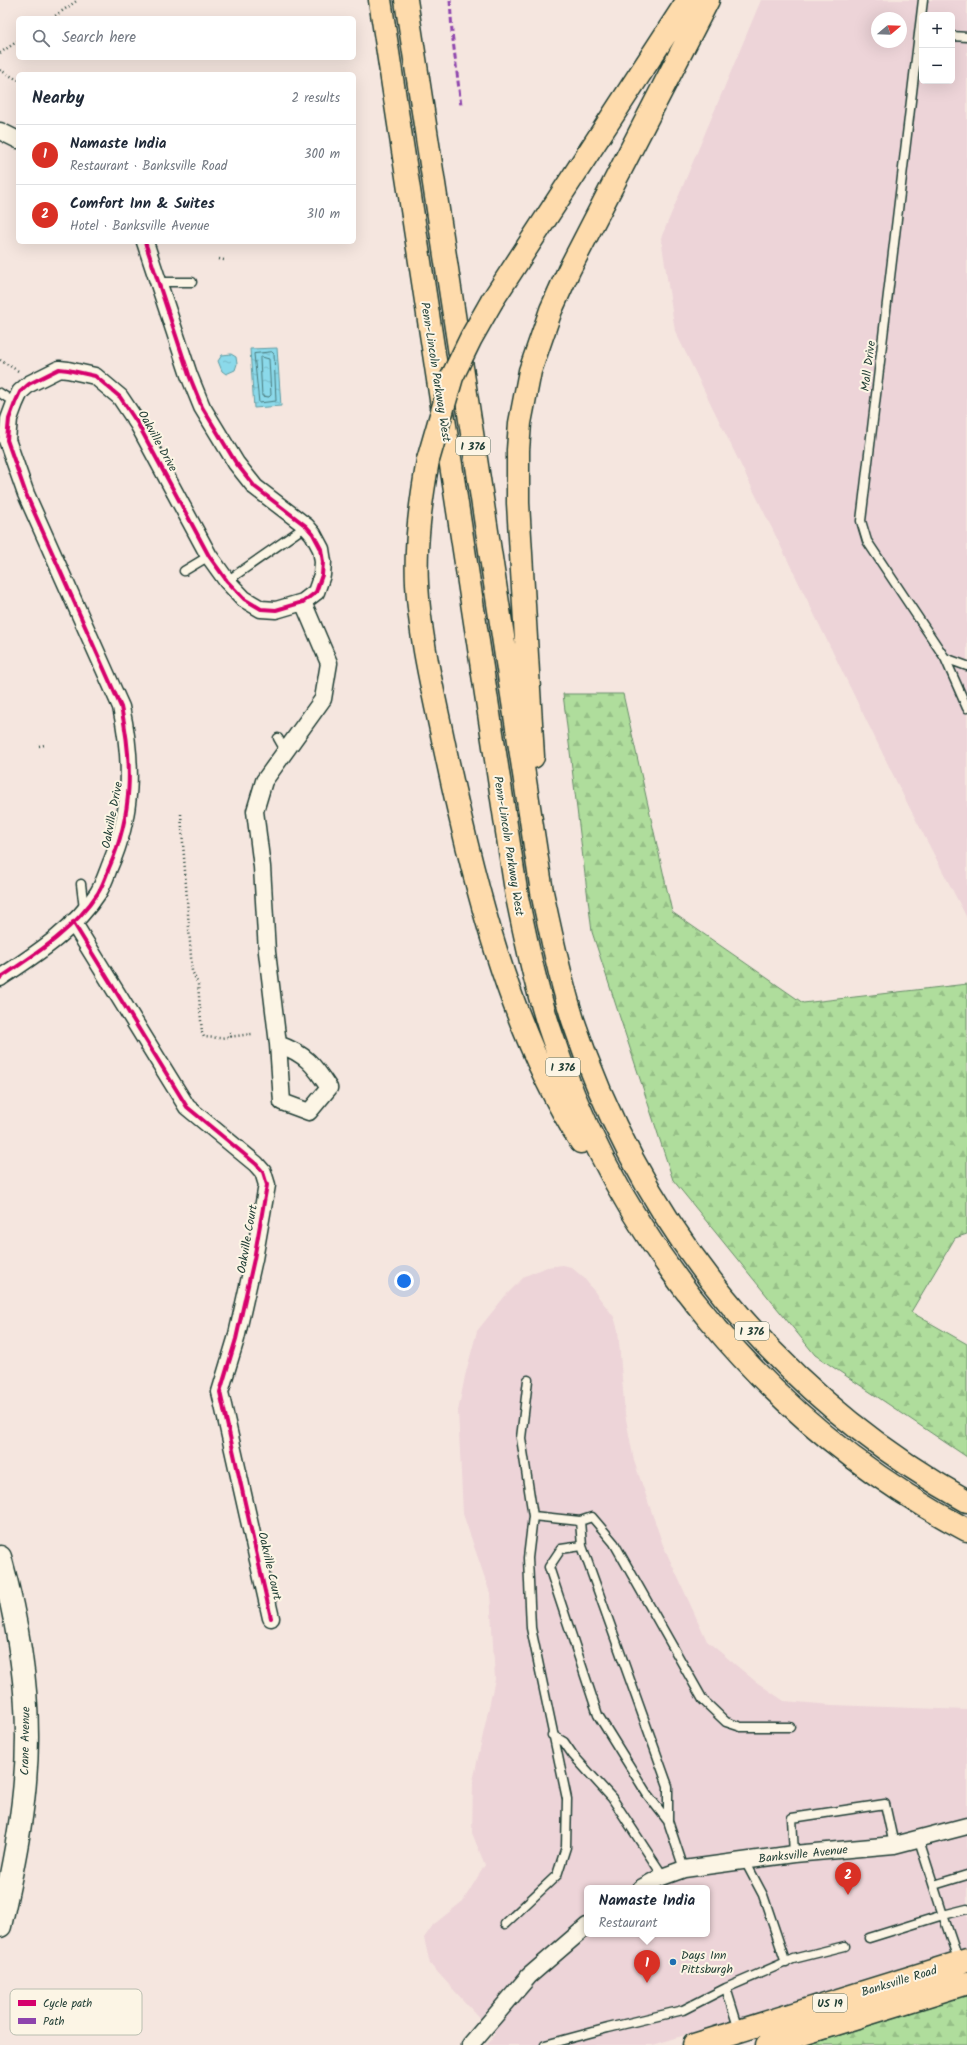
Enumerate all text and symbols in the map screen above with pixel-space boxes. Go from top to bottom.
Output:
north arrow [871,12,907,48]
map controls [919,12,955,84]
button: + [919,12,955,48]
search box [16,16,356,60]
text: Search here [62,26,136,50]
icon: search [30,27,52,49]
button: − [919,48,955,84]
text: Nearby [32,85,84,112]
text: 2 results [292,88,340,109]
text: Namaste India [70,132,167,156]
text: 1 [43,144,47,165]
text: 300 m [304,144,340,165]
text: Restaurant · Banksville Road [70,156,227,177]
text: Comfort Inn & Suites [70,192,215,216]
text: 2 [41,204,49,225]
text: 310 m [306,204,340,225]
text: Hotel · Banksville Avenue [70,216,209,237]
street label: Penn-Lincoln Parkway West [415,301,456,444]
street label: Mall Drive [856,339,881,392]
street label: Oakville Drive [133,407,183,476]
road number: I 376 [456,437,490,455]
street label: Penn-Lincoln Parkway West [488,775,529,918]
street label: Oakville Drive [97,779,128,850]
road number: I 376 [546,1058,580,1076]
street label: Oakville Court [232,1203,263,1275]
your location [394,1271,414,1291]
road number: I 376 [735,1322,769,1340]
street label: Oakville Court [252,1530,287,1603]
street label: Crane Avenue [15,1706,36,1776]
street label: Banksville Avenue [757,1840,849,1869]
pin: 2 [835,1862,861,1895]
popup [584,1885,710,1937]
text: Namaste India [599,1889,695,1913]
text: Restaurant [599,1913,657,1934]
place label: Days Inn Pittsburgh [681,1946,733,1979]
pin: 1 [634,1950,660,1983]
marker: Days Inn Pittsburgh [668,1957,678,1967]
street label: Banksville Road [859,1961,940,2002]
legend [10,1989,142,2035]
road number: US 19 [813,1994,847,2012]
text: Cycle path [43,1995,92,2013]
text: Path [43,2013,64,2031]

